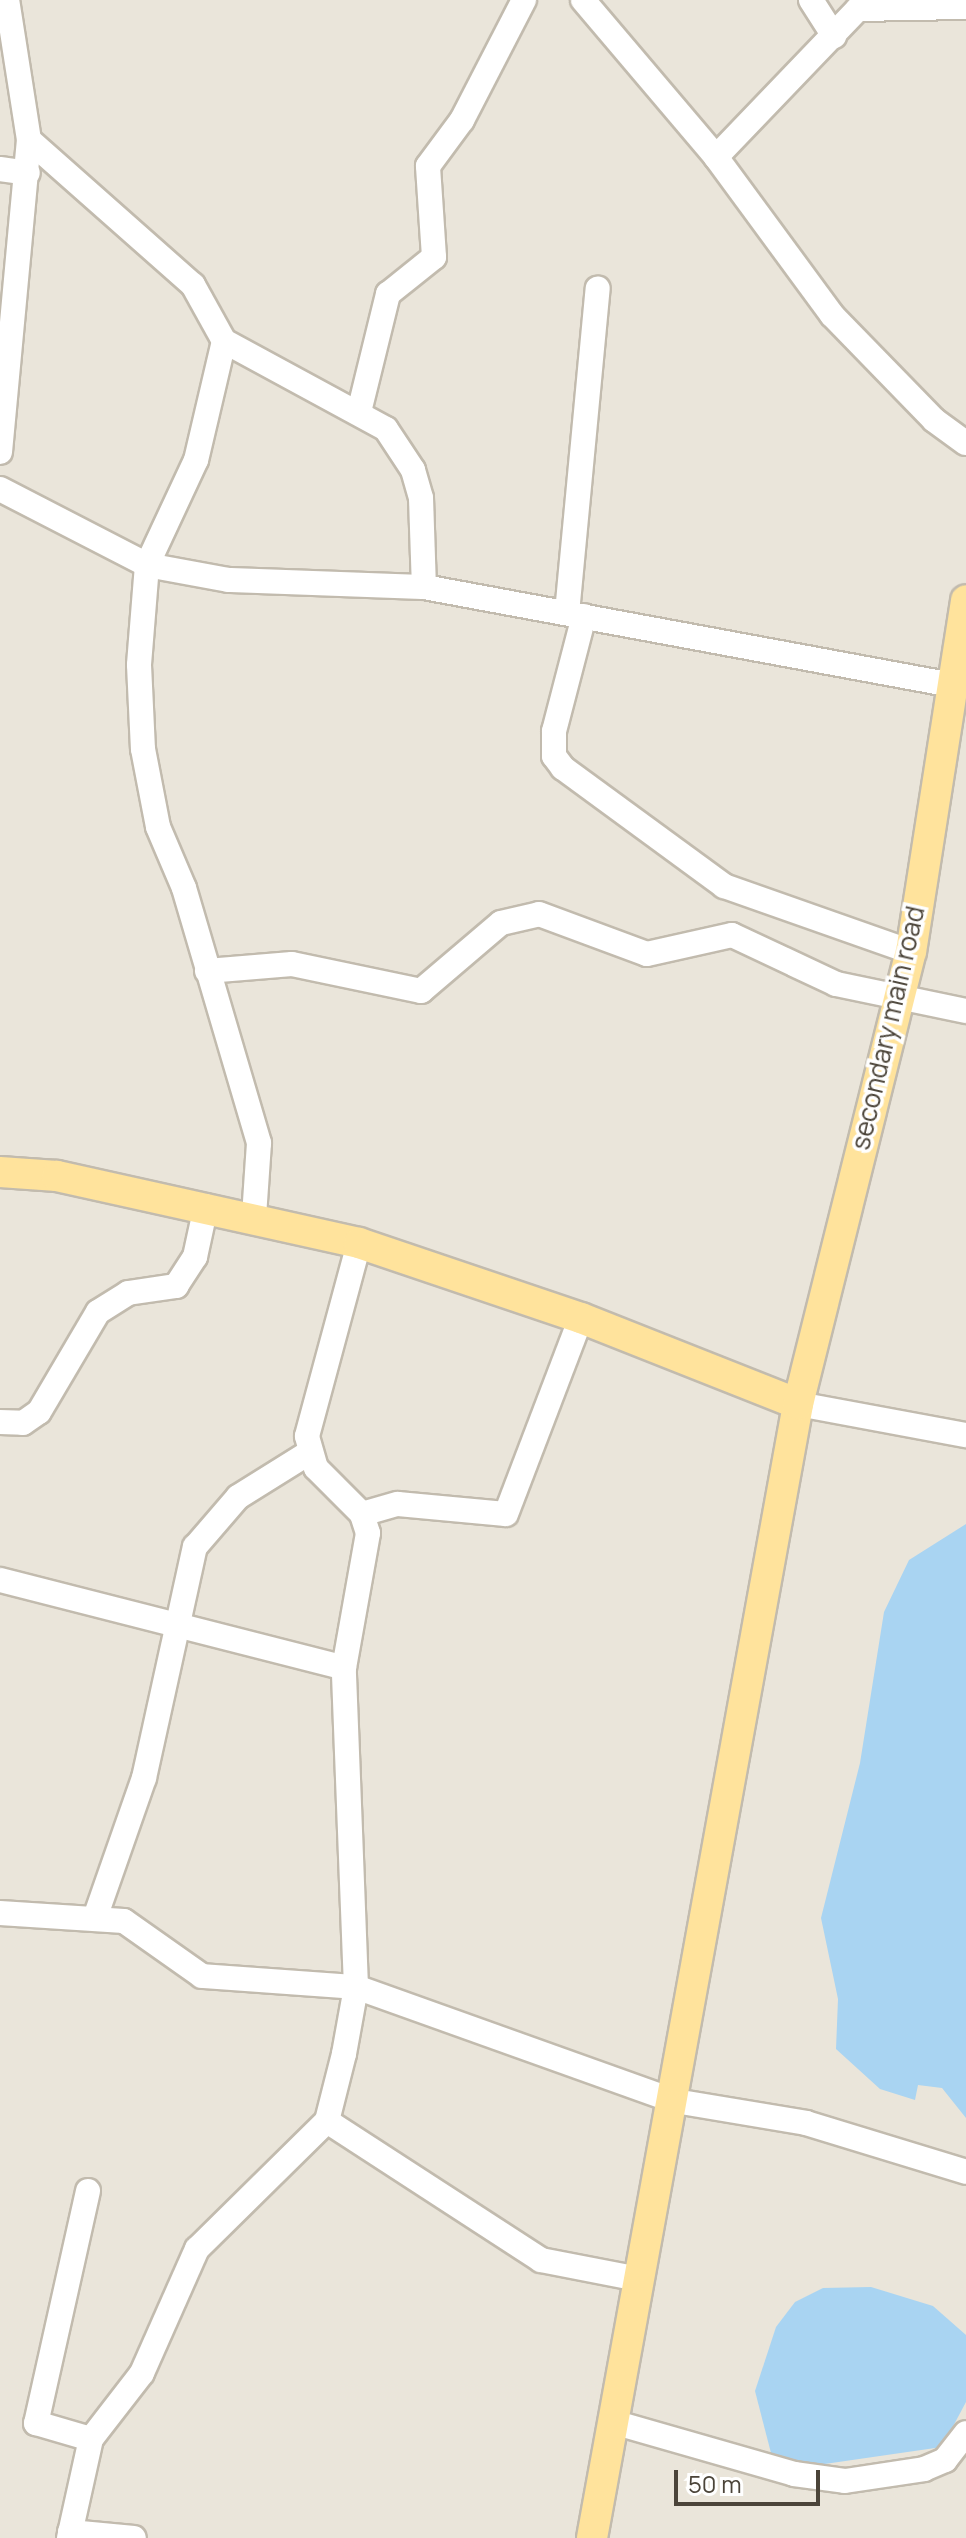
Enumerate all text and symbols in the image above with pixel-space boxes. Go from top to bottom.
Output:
street label: secondary main road [845,903,931,1153]
scale bar [678,2454,824,2504]
text: 50 m [688,2467,742,2500]

